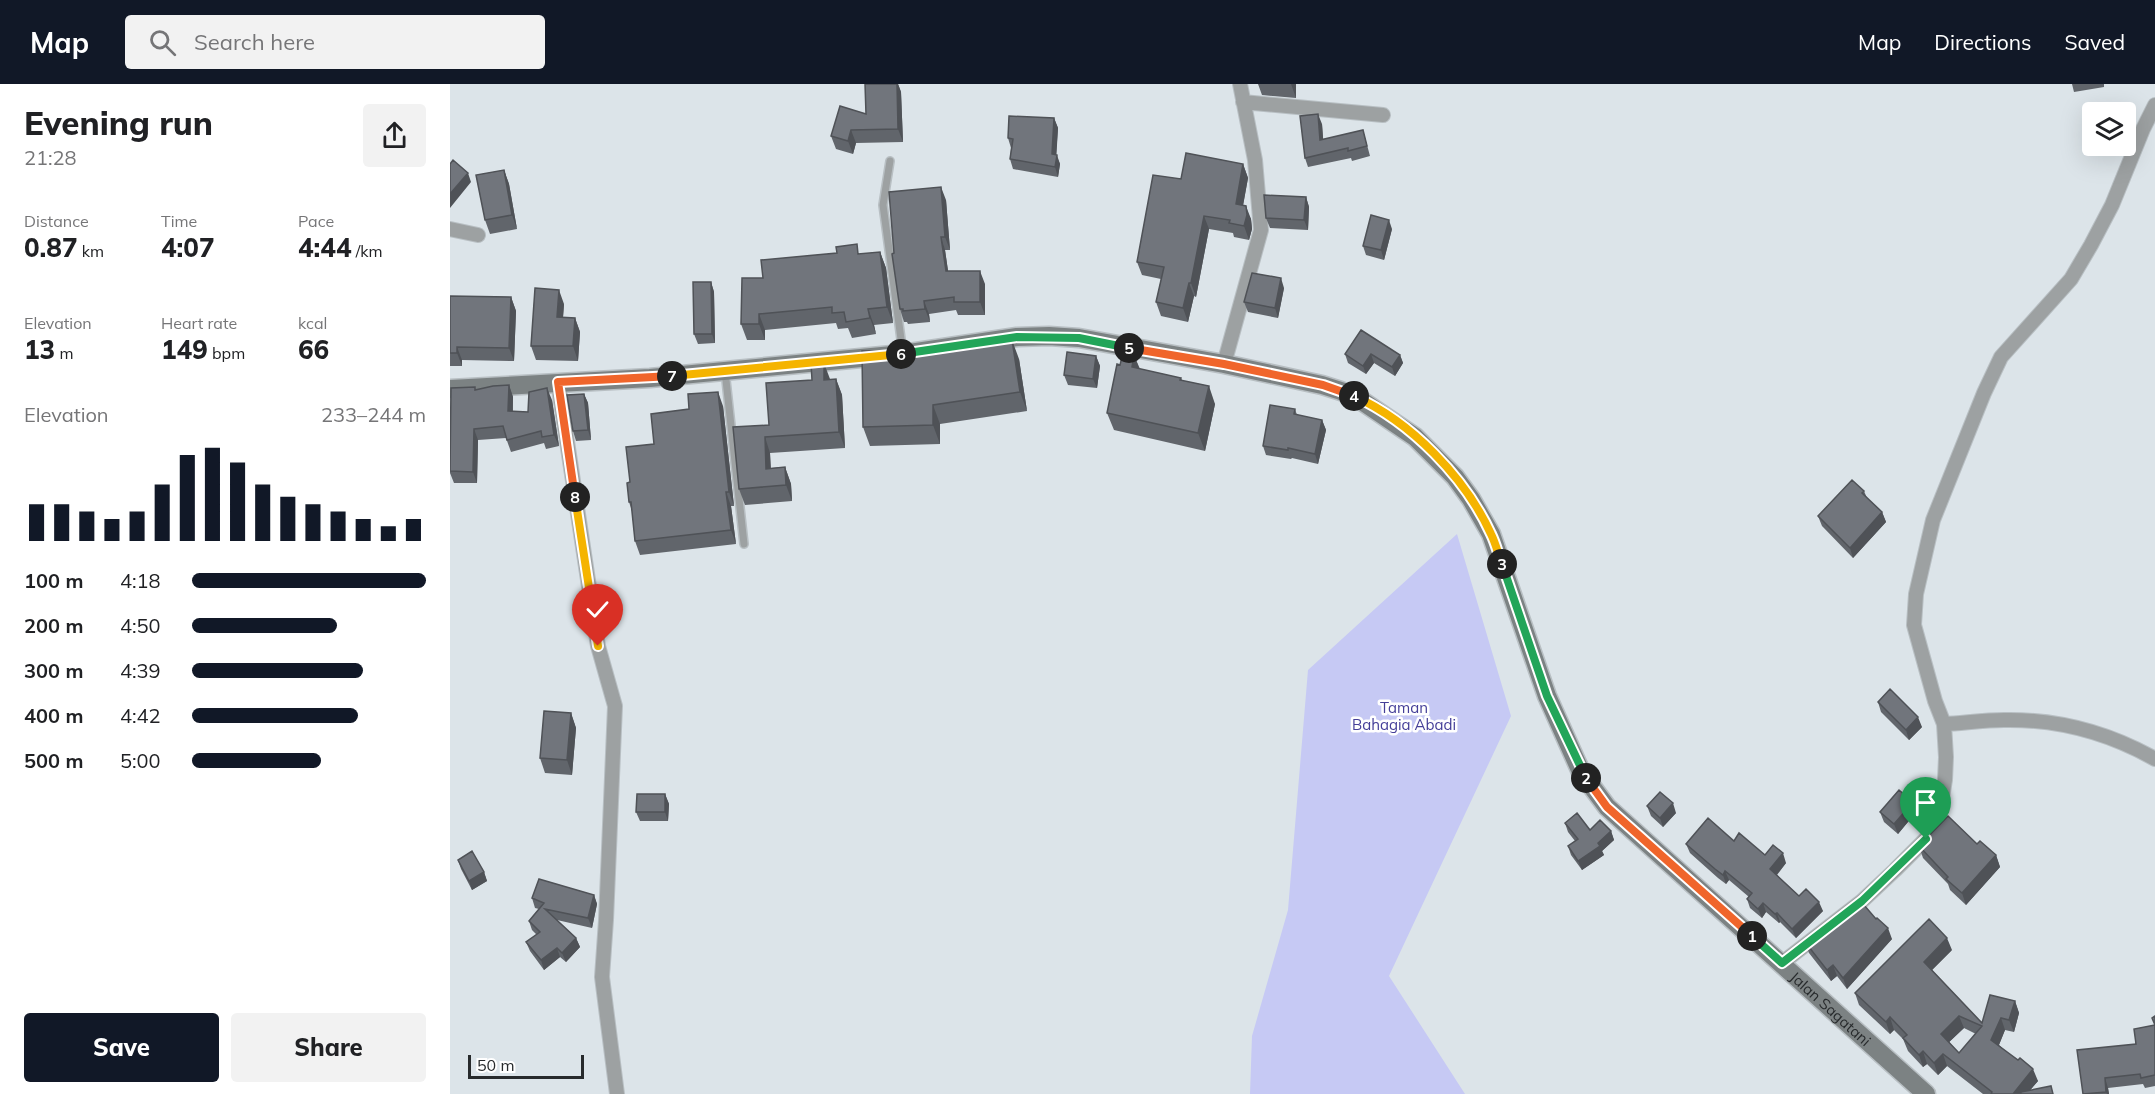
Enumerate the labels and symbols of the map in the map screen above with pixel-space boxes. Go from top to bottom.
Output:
pin: 5 [1114,333,1144,363]
pin: 6 [886,339,916,369]
pin: 7 [657,361,687,391]
pin: 4 [1339,381,1369,411]
pin: 8 [560,482,590,512]
pin: 3 [1487,549,1517,579]
pin [572,584,623,646]
park label: Taman Bahagia Abadi [1352,698,1456,734]
pin: 2 [1571,763,1601,793]
pin [1900,777,1951,839]
pin: 1 [1737,921,1767,951]
street label: Jalan Sagatani [1786,967,1875,1050]
scale bar [468,1052,584,1080]

